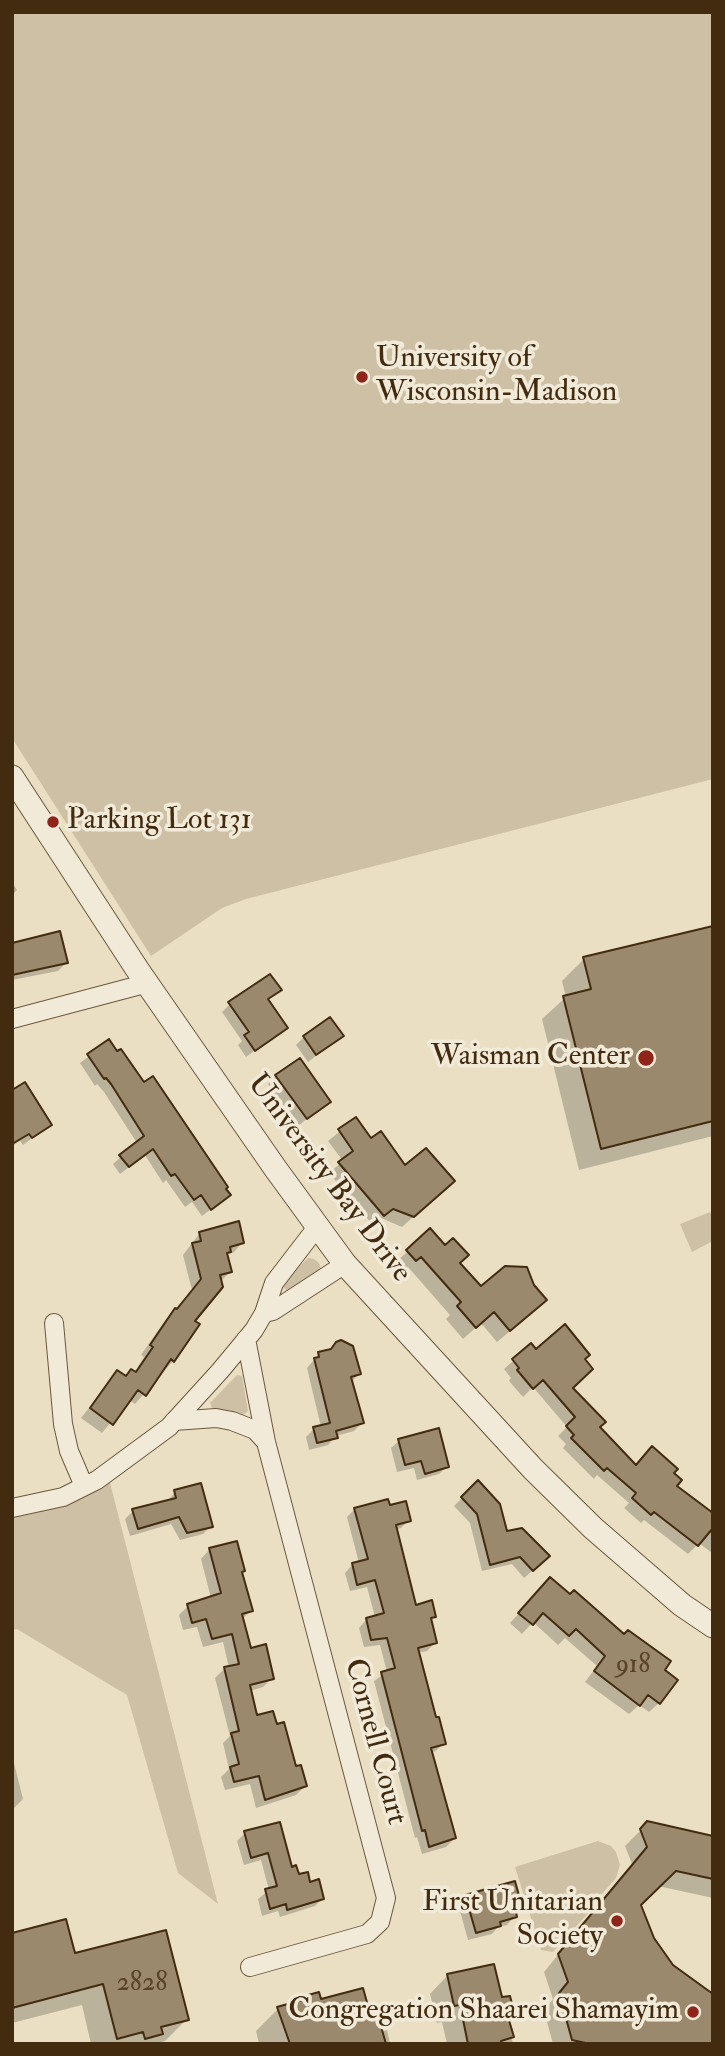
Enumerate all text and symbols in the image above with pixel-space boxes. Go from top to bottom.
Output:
place label: University of Wisconsin-Madison [376,342,617,412]
marker: University of Wisconsin-Madison [354,369,370,385]
place label: Parking Lot 131 [67,804,251,840]
marker: Parking Lot 131 [45,814,61,830]
place label: Waisman Center [431,1040,630,1076]
marker: Waisman Center [636,1048,656,1068]
street label: University Bay Drive [238,1068,418,1290]
house number: 918 [616,1650,650,1682]
street label: Cornell Court [335,1655,413,1829]
place label: First Unitarian Society [422,1886,603,1956]
marker: First Unitarian Society [609,1913,625,1929]
house number: 2828 [117,1968,167,2000]
place label: Congregation Shaarei Shamayim [288,1994,679,2030]
marker: Congregation Shaarei Shamayim [685,2004,701,2020]

